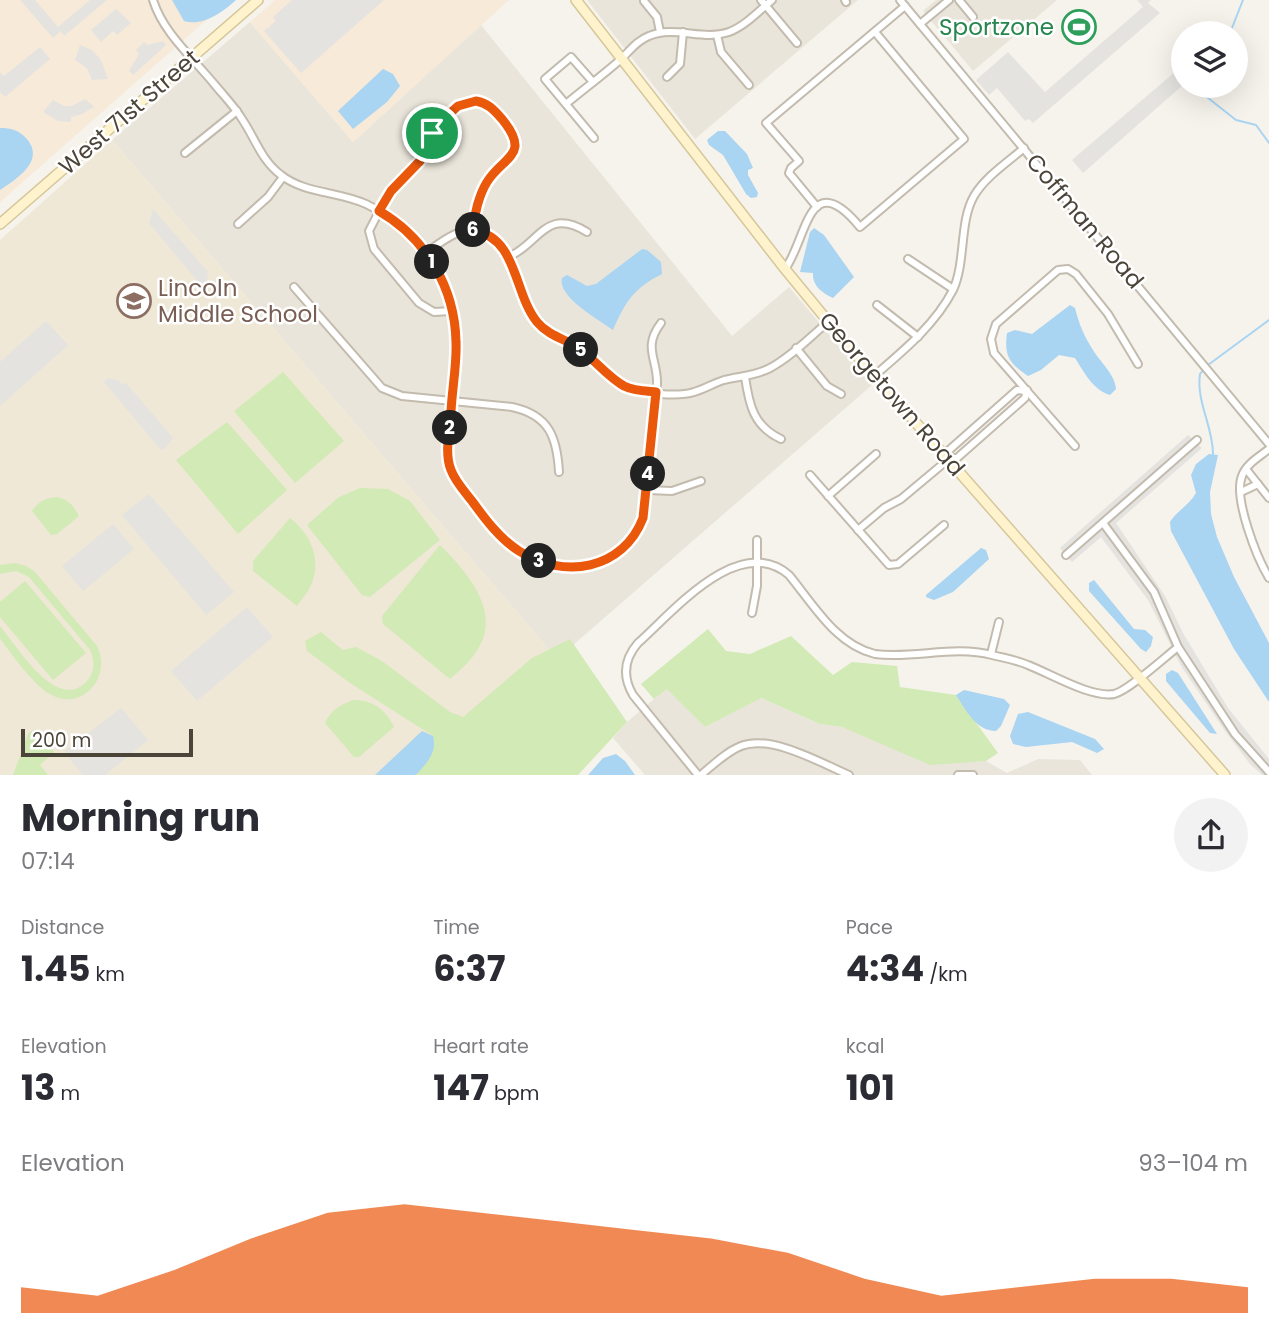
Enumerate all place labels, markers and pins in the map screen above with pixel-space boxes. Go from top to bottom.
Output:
sports icon: Sportzone [1060,8,1098,46]
place label: Sportzone [939,11,1054,43]
pin [402,103,462,163]
pin: 6 [456,212,490,247]
pin: 1 [414,244,450,280]
place label: Lincoln Middle School [158,272,318,330]
school or university icon: Lincoln Middle School [115,282,153,320]
pin: 5 [564,332,598,368]
pin: 2 [433,410,468,446]
pin: 4 [630,456,666,491]
pin: 3 [522,544,556,578]

